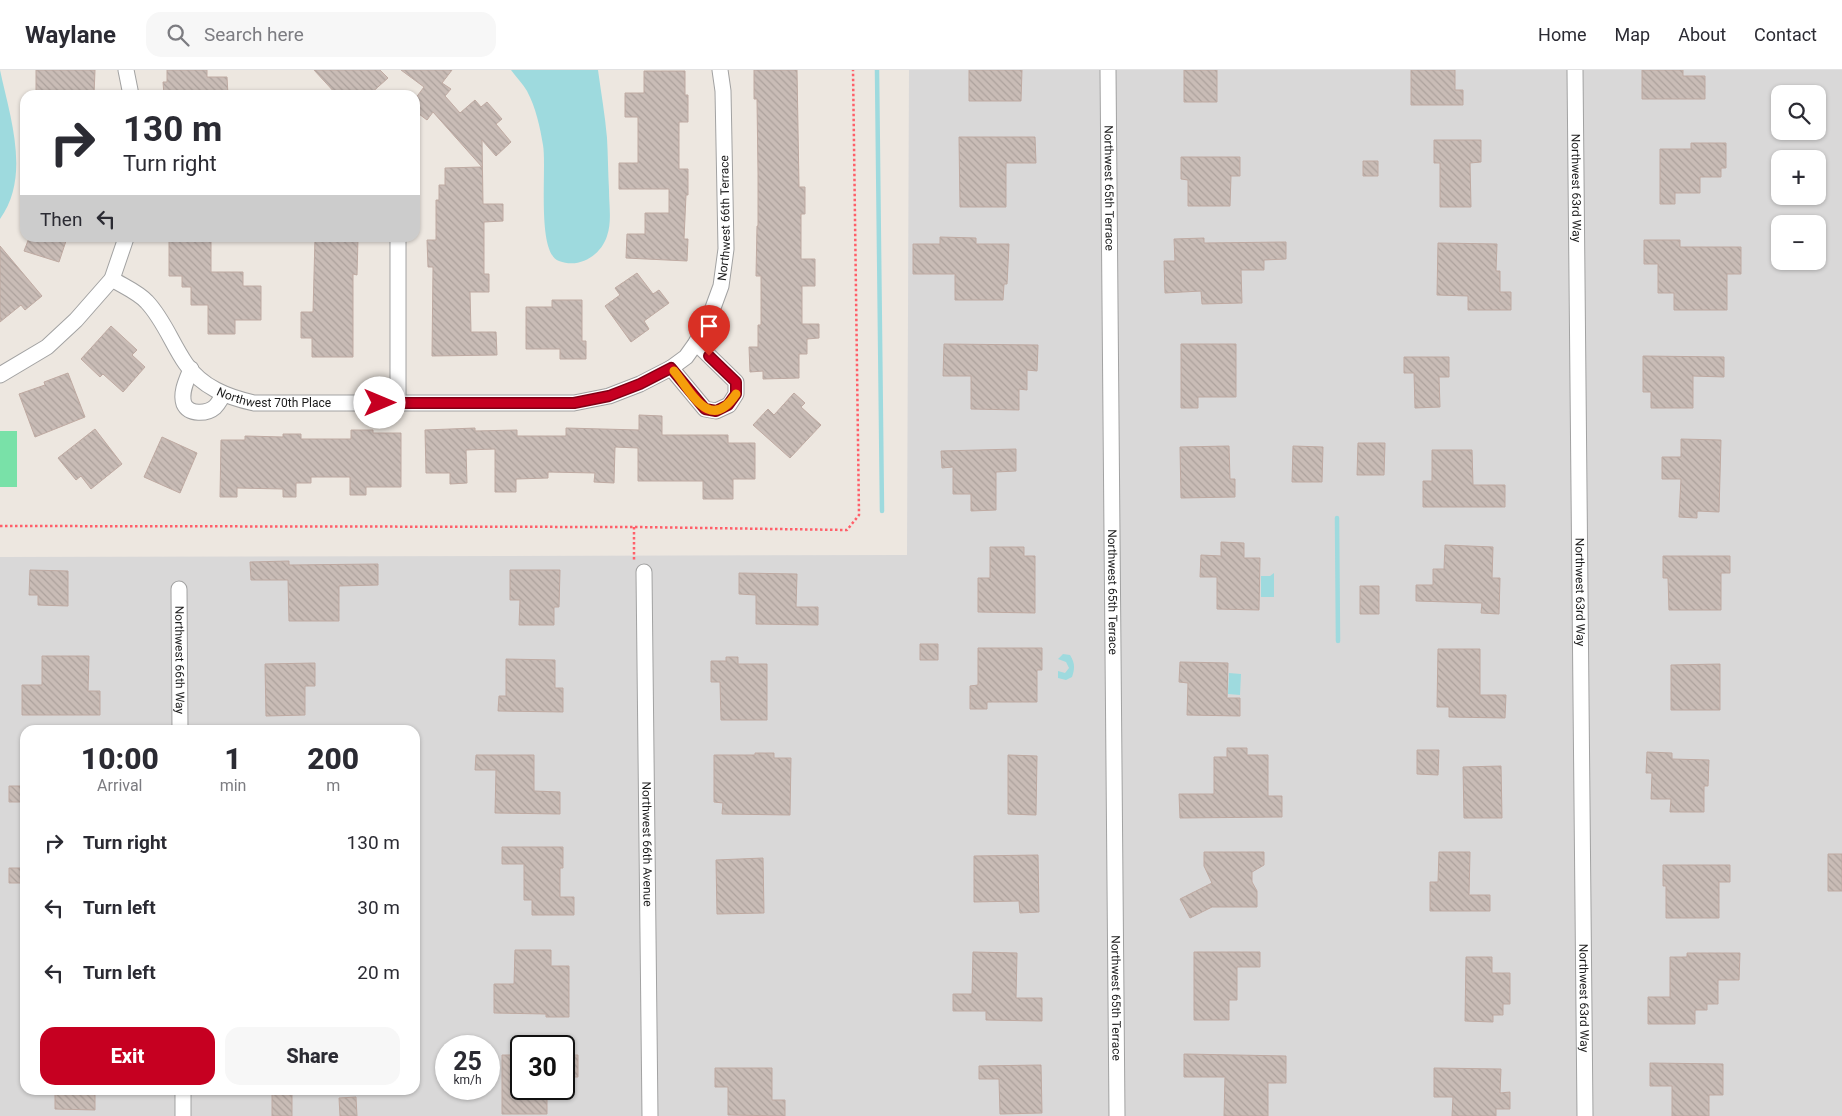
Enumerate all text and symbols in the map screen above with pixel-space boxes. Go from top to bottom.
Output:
search box [146,12,496,57]
text: Waylane [25,21,116,49]
icon: search [164,21,192,49]
text: Search here [204,23,304,46]
text: Home [1538,24,1587,45]
text: Map [1615,24,1650,45]
text: About [1678,24,1726,45]
text: Contact [1754,24,1817,45]
map controls [1771,85,1826,270]
button: search [1771,85,1826,140]
text: 130 m [123,109,222,150]
icon: right [40,110,105,175]
street label: Northwest 65th Terrace [1101,125,1117,251]
street label: Northwest 63rd Way [1569,134,1584,243]
button: + [1771,150,1826,205]
text: Turn right [123,151,217,176]
street label: Northwest 66th Terrace [715,155,733,282]
icon: left [92,205,120,233]
text: Then [40,208,82,231]
button: − [1771,215,1826,270]
pin [688,305,730,356]
icon: arrive [695,312,723,340]
position arrow [353,376,405,428]
street label: Northwest 70th Place [215,384,331,410]
street label: Northwest 65th Terrace [1105,529,1120,655]
street label: Northwest 63rd Way [1572,538,1588,647]
street label: Northwest 66th Way [172,606,187,715]
text: 10:00 [81,741,159,776]
text: 1 [224,741,242,776]
text: 200 [307,741,359,776]
text: Arrival [97,776,143,795]
text: min [220,776,246,795]
text: m [326,776,340,795]
street label: Northwest 66th Avenue [639,781,655,907]
icon: right [40,829,68,857]
text: Turn right [83,831,167,854]
text: 130 m [347,831,400,854]
icon: left [40,894,68,922]
text: Turn left [83,896,156,919]
text: 30 m [357,896,400,919]
street label: Northwest 65th Terrace [1108,935,1124,1061]
street label: Northwest 63rd Way [1576,944,1591,1053]
icon: left [40,959,68,987]
text: Turn left [83,961,156,984]
text: 20 m [357,961,400,984]
button: Exit [40,1027,215,1085]
button: Share [225,1027,400,1085]
speed limit sign: 30 [510,1035,575,1100]
text: 25 [453,1047,482,1076]
text: km/h [453,1073,482,1087]

